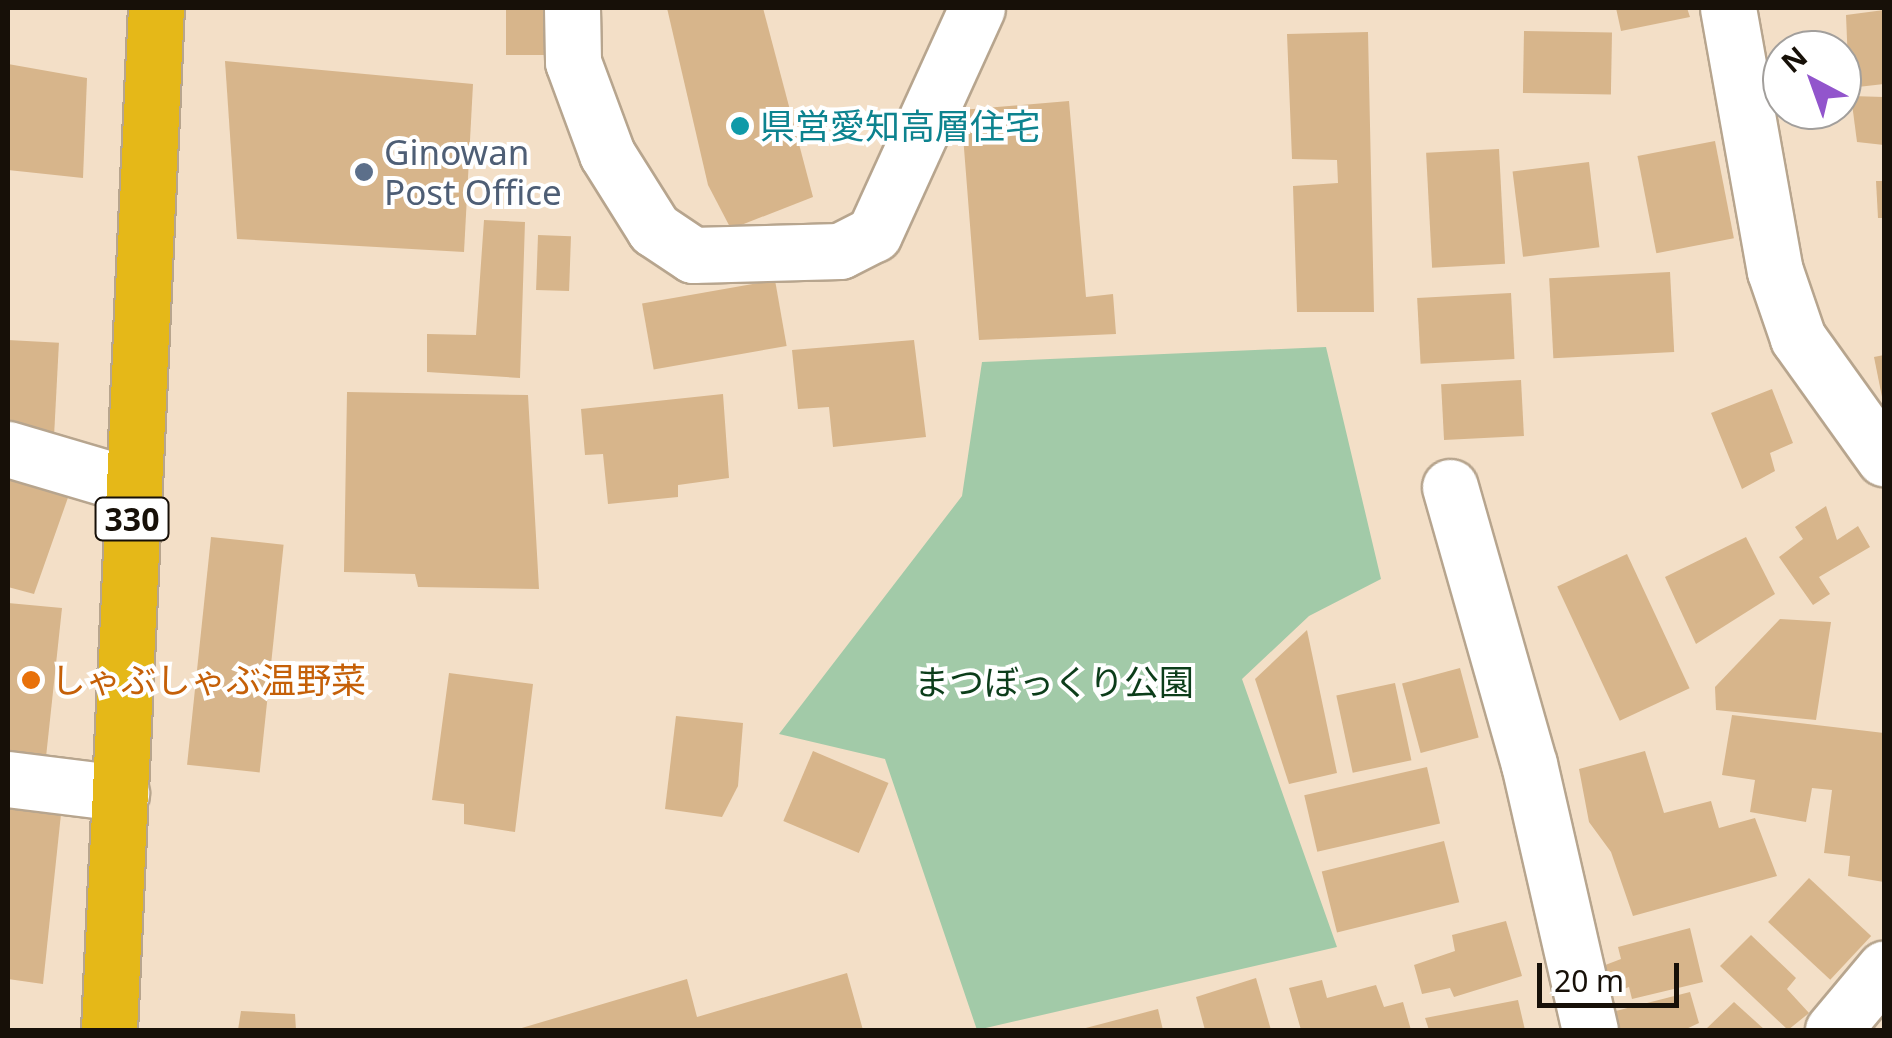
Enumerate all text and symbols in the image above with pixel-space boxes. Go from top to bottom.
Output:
north arrow [1762,30,1862,130]
text: N [1773,37,1815,81]
place label: 県営愛知高層住宅 [760,105,1040,147]
marker: 県営愛知高層住宅 [729,115,751,137]
place label: Ginowan Post Office [384,131,562,213]
marker: Ginowan Post Office [353,161,375,183]
road number: 330 [94,492,170,546]
place label: しゃぶしゃぶ温野菜 [51,659,366,701]
park label: まつぼっくり公園 [914,661,1194,703]
marker: しゃぶしゃぶ温野菜 [20,669,42,691]
scale bar [1542,943,1684,1005]
text: 20 m [1554,960,1624,1001]

